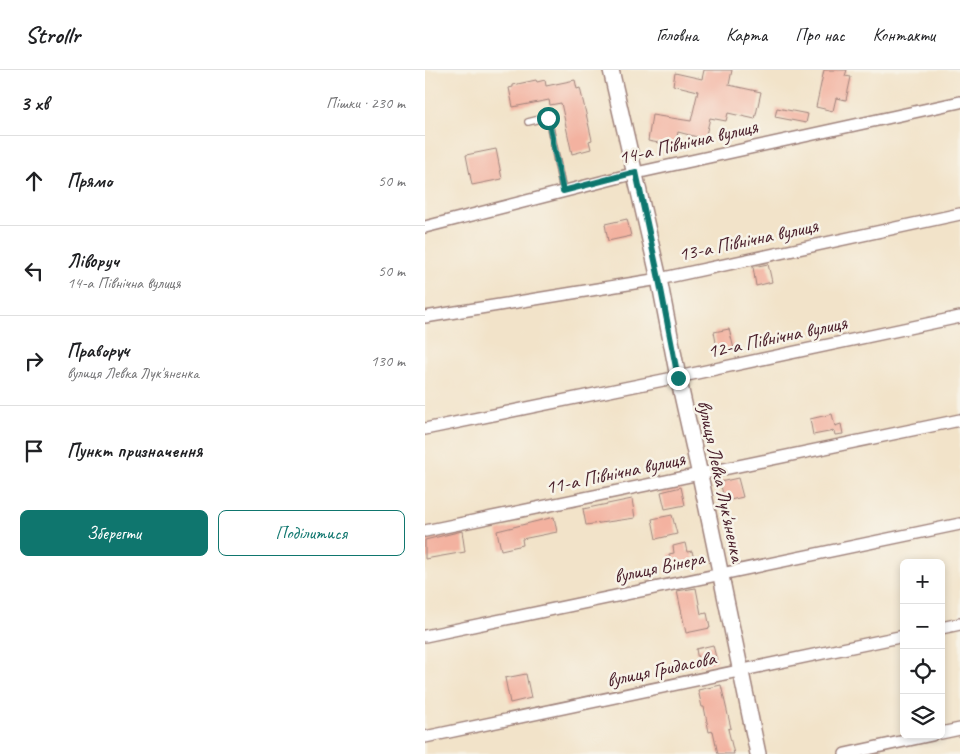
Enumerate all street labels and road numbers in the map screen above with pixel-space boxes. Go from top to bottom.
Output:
street label: 14-а Північна вулиця [616,114,761,170]
street label: 13-а Північна вулиця [676,213,821,267]
street label: 12-а Північна вулиця [705,310,850,364]
street label: вулиця Левка Лук'яненка [692,398,751,566]
street label: 11-а Північна вулиця [543,446,688,500]
street label: вулиця Вінера [612,545,708,589]
street label: вулиця Гридасова [604,645,719,693]

